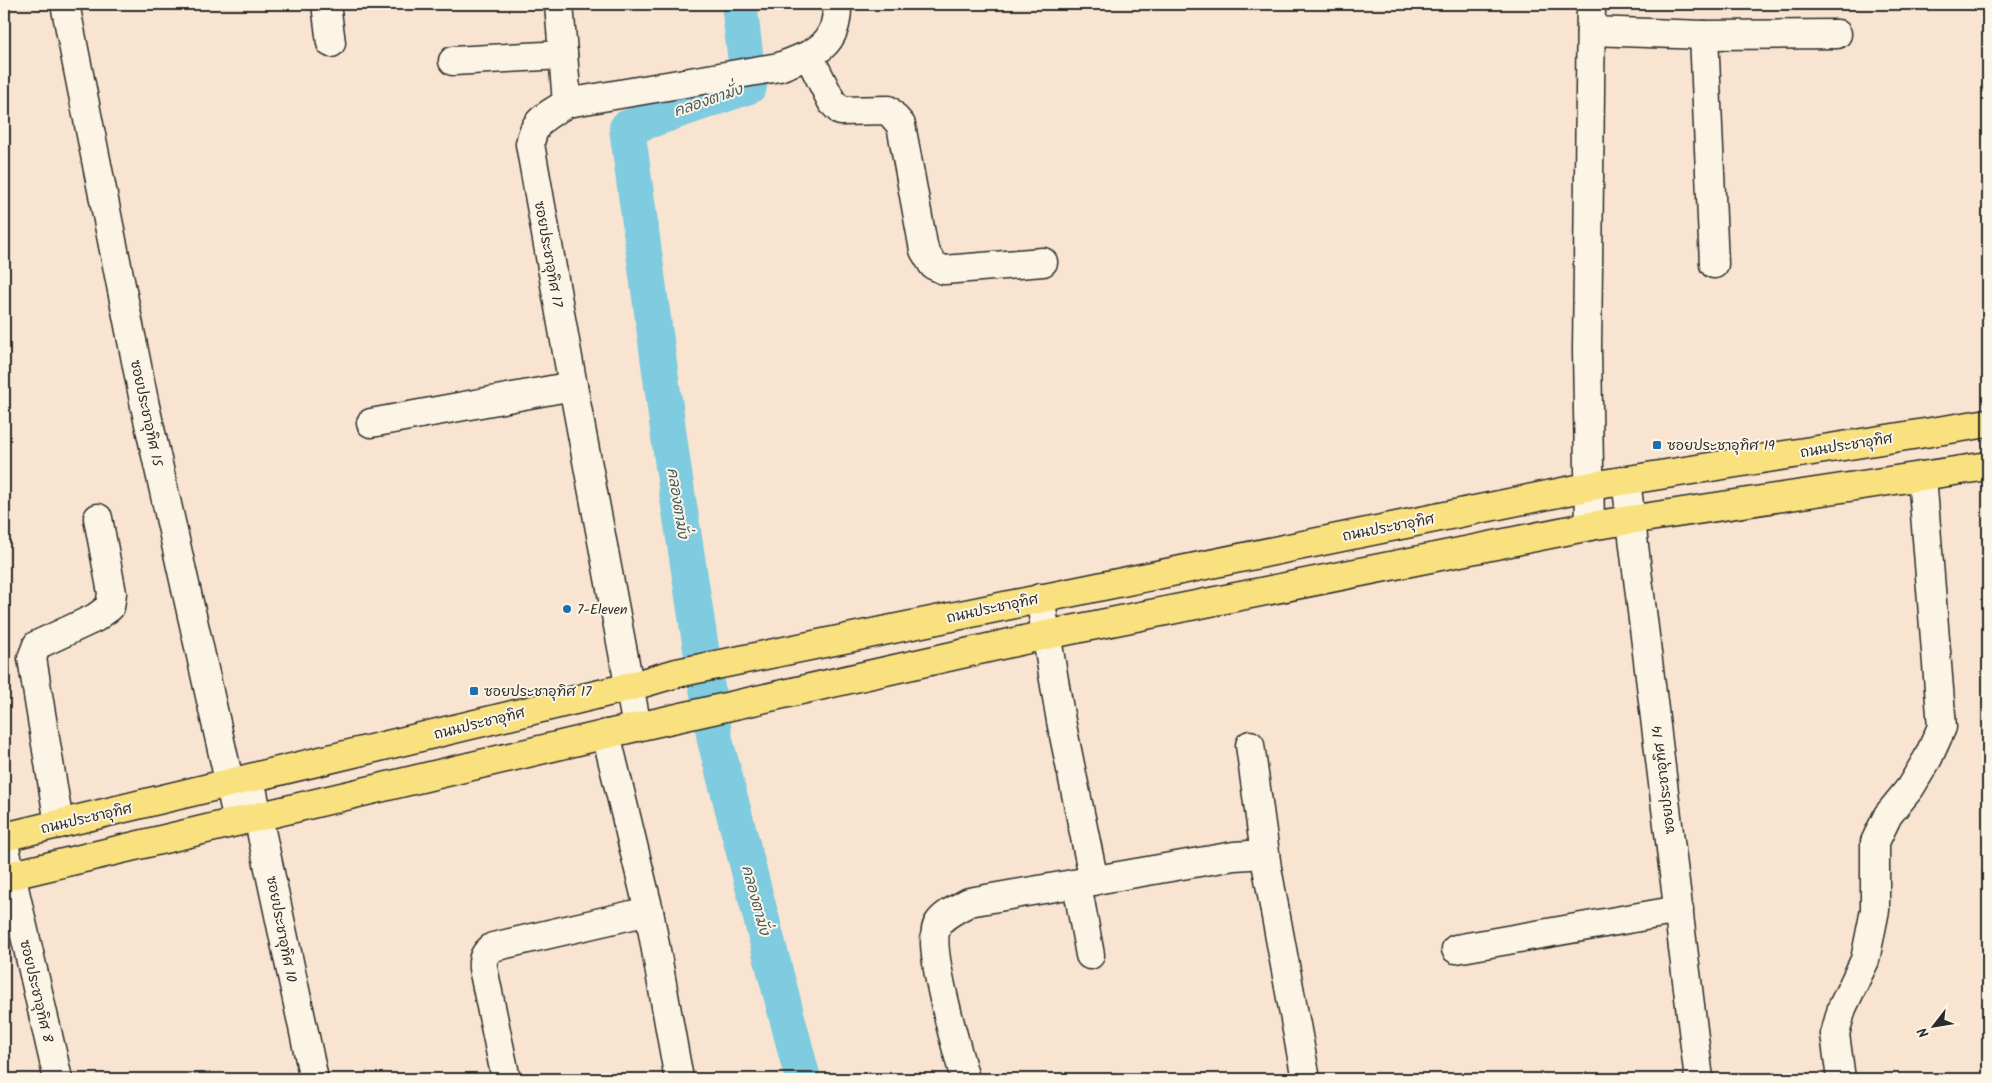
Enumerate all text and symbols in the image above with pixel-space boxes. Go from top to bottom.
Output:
water label: คลองตามั่ง [670,75,747,124]
street label: ซอยประชาอุทิศ 17 [528,199,568,310]
street label: ซอยประชาอุทิศ 15 [124,358,168,470]
street label: ถนนประชาอุทิศ [1799,428,1895,464]
place label: ซอยประชาอุทิศ 19 [1667,435,1775,457]
marker: ซอยประชาอุทิศ 19 [1651,439,1663,451]
water label: คลองตามั่ง [660,466,697,542]
street label: ถนนประชาอุทิศ [1341,508,1437,548]
street label: ถนนประชาอุทิศ [945,588,1041,629]
place label: 7-Eleven [577,599,627,621]
marker: 7-Eleven [561,603,573,615]
place label: ซอยประชาอุทิศ 17 [484,681,592,703]
marker: ซอยประชาอุทิศ 17 [468,685,480,697]
street label: ถนนประชาอุทิศ [432,702,528,746]
street label: ซอยประชาอุทิศ 14 [1646,724,1682,835]
street label: ถนนประชาอุทิศ [39,798,135,840]
water label: คลองตามั่ง [734,862,779,939]
street label: ซอยประชาอุทิศ 10 [260,874,302,984]
street label: ซอยประชาอุทิศ 8 [13,938,59,1045]
north arrow [1910,1000,1960,1050]
text: N [1912,1023,1935,1042]

